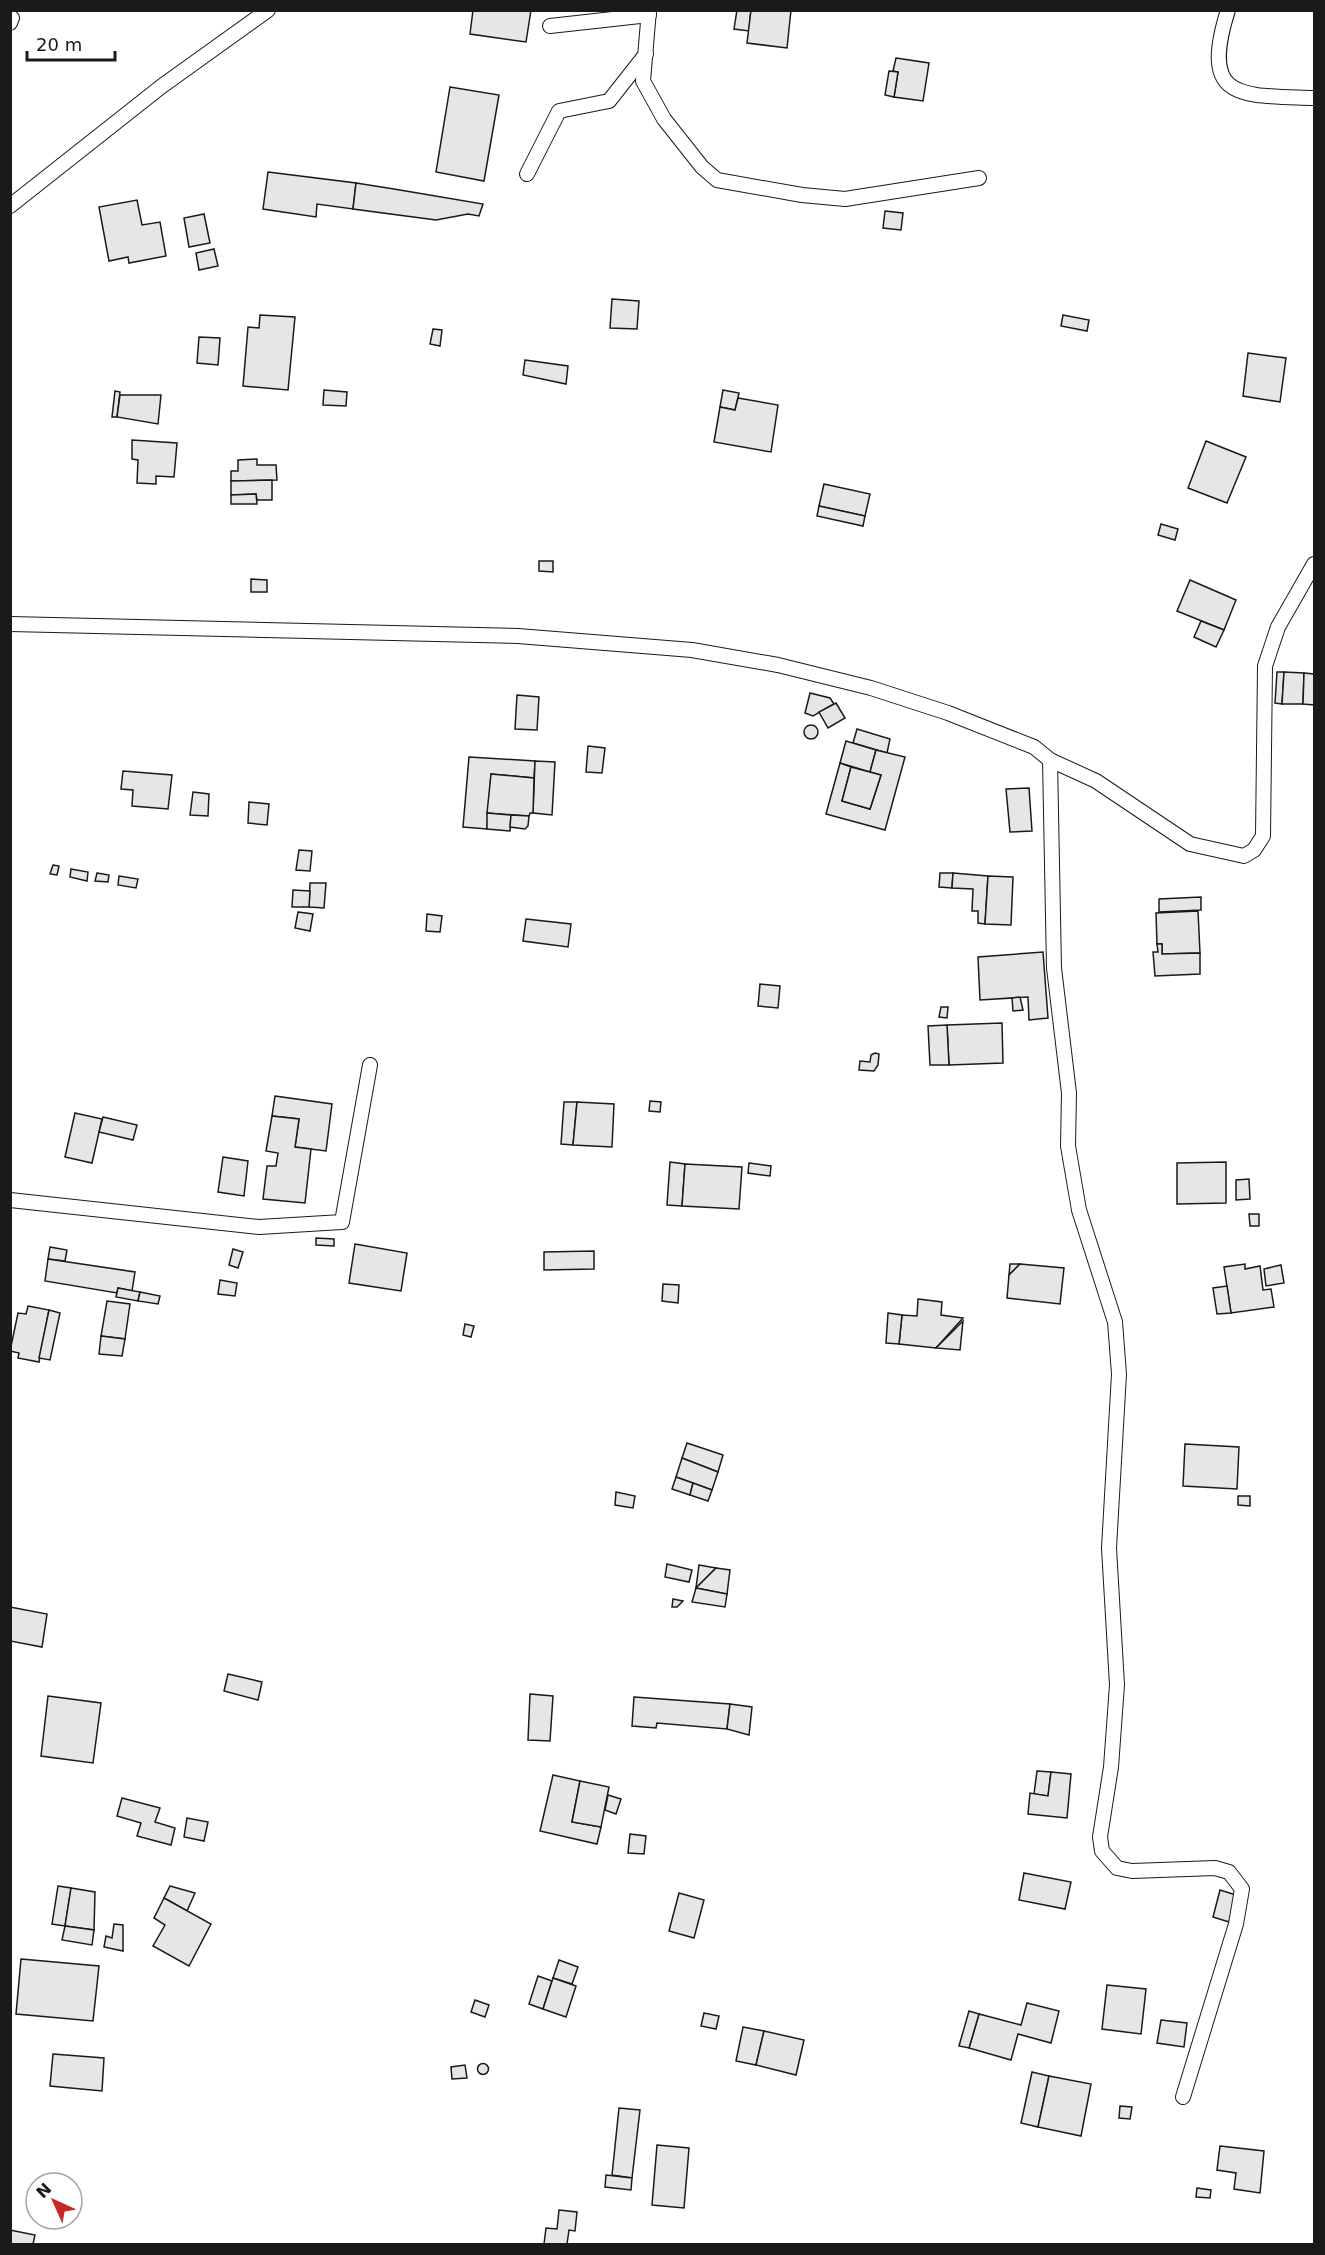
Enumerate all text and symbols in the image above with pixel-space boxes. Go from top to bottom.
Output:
scale bar [27,24,116,62]
text: 20 m [36,34,82,55]
north arrow [24,2171,84,2231]
text: N [32,2179,55,2202]

